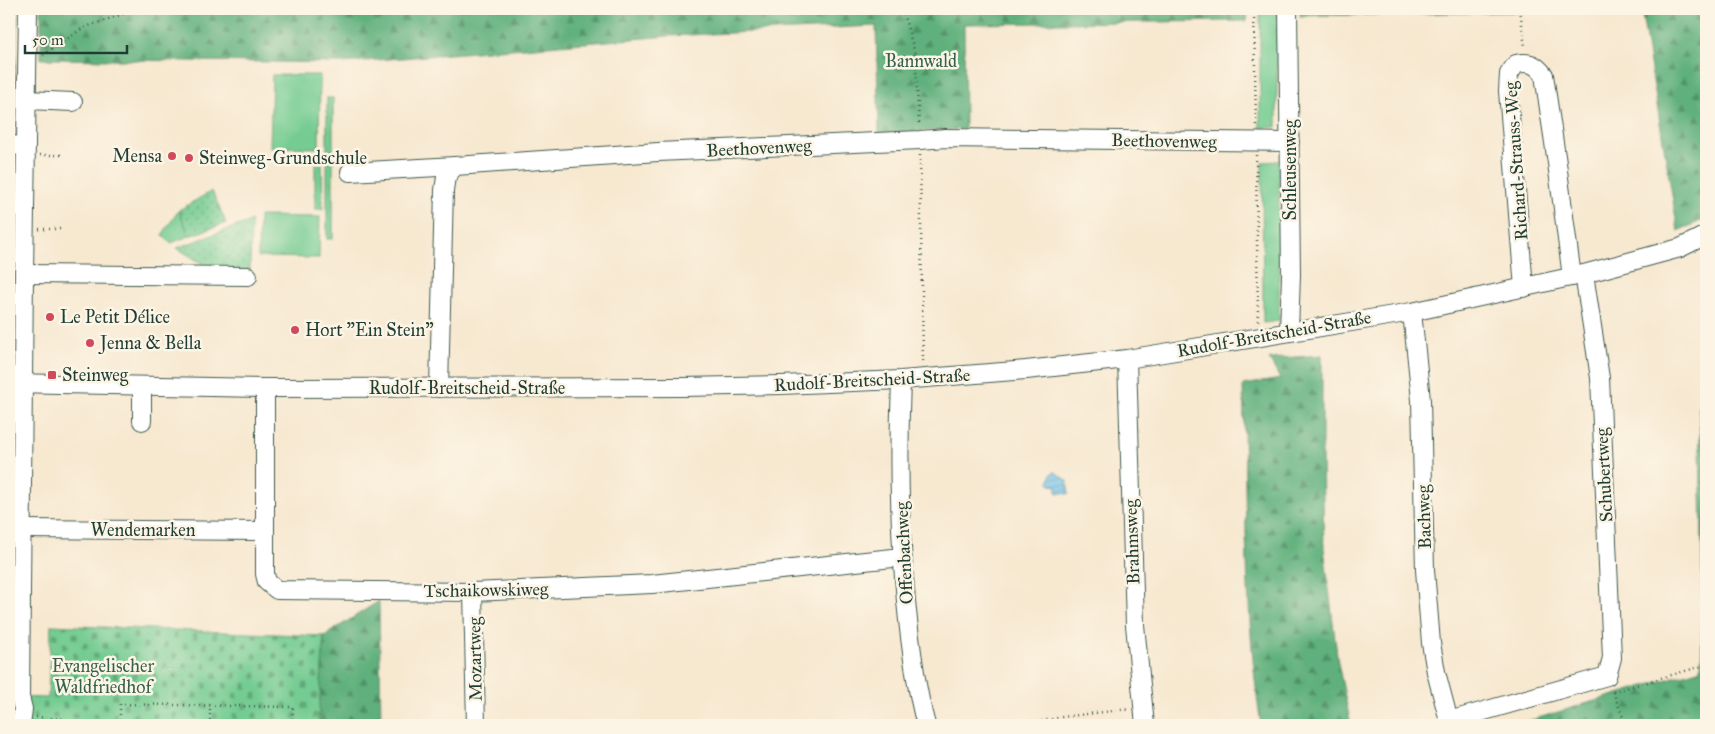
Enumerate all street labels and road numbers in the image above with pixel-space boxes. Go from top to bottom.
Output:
street label: Richard-Strauss-Weg [1499,80,1534,241]
street label: Schleusenweg [1279,119,1302,221]
street label: Beethovenweg [1111,129,1217,154]
street label: Beethovenweg [706,134,813,163]
street label: Rudolf-Breitscheid-Straße [1175,306,1373,362]
street label: Rudolf-Breitscheid-Straße [773,364,971,396]
street label: Rudolf-Breitscheid-Straße [369,377,565,399]
street label: Schubertweg [1591,427,1618,523]
street label: Bachweg [1412,484,1437,550]
street label: Brahmsweg [1119,498,1145,585]
street label: Offenbachweg [890,500,919,605]
street label: Wendemarken [91,519,196,541]
street label: Tschaikowskiweg [423,578,549,603]
street label: Mozartweg [463,616,488,701]

